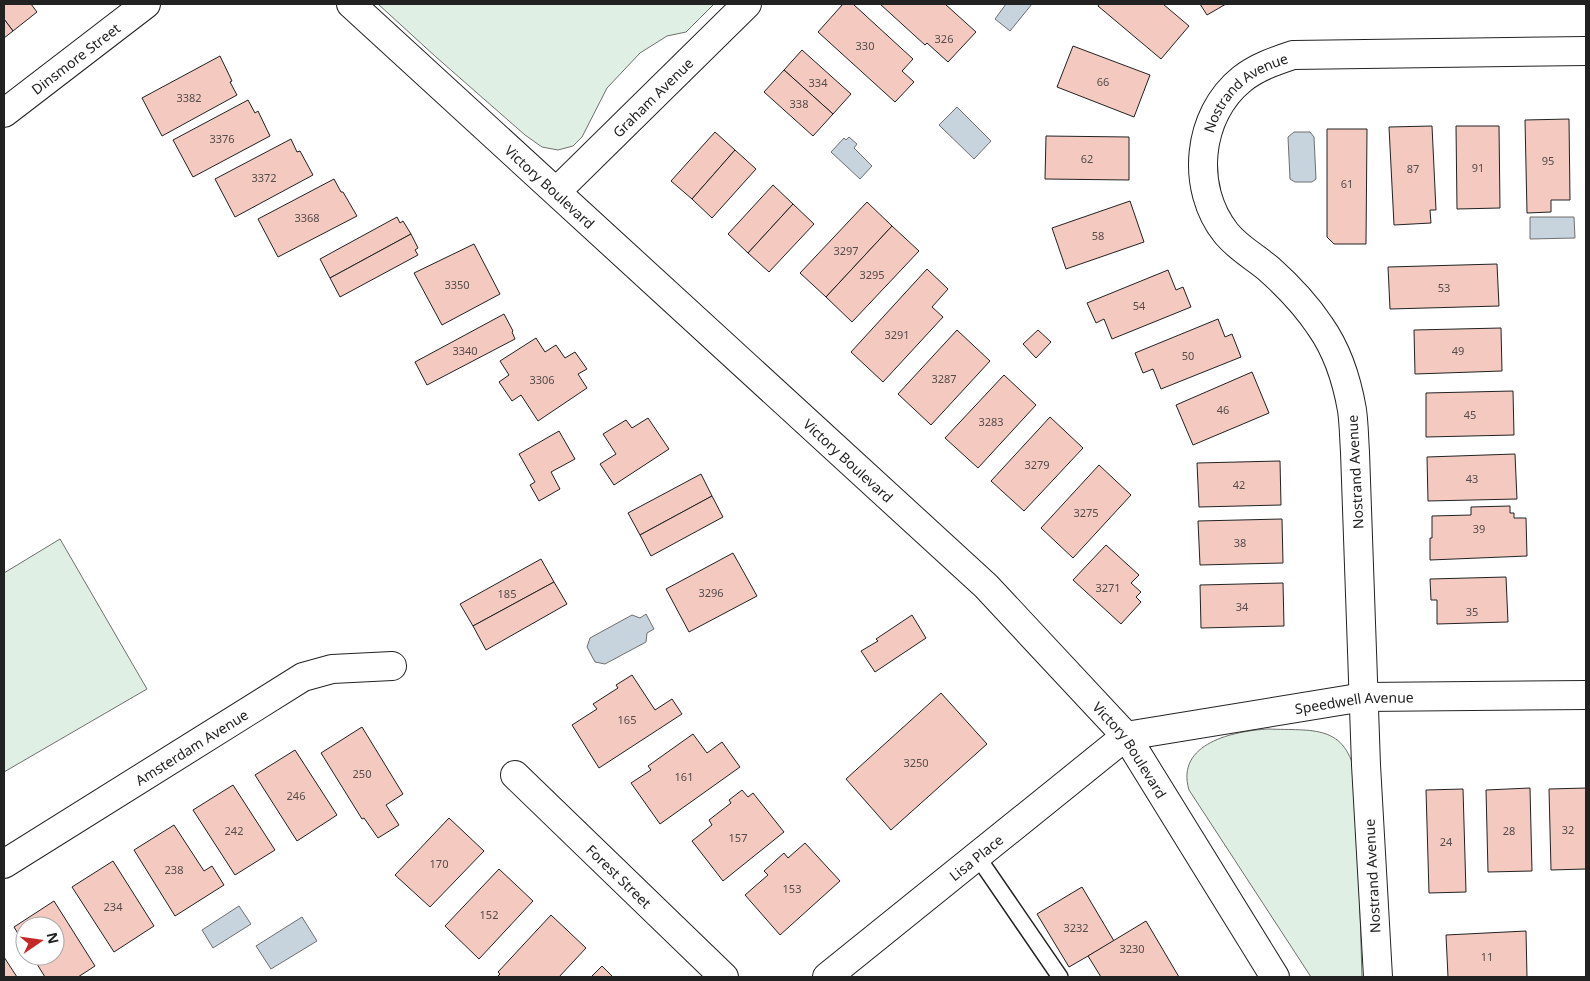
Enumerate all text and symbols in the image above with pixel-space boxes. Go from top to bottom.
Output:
street label: Dinsmore Street [27,18,124,98]
house number: 326 [935,31,953,46]
house number: 330 [856,38,874,53]
street label: Nostrand Avenue [1199,48,1290,135]
street label: Graham Avenue [608,53,697,141]
house number: 66 [1097,74,1109,89]
house number: 334 [809,75,828,90]
house number: 3382 [176,90,202,105]
house number: 338 [790,96,808,111]
house number: 3376 [209,131,235,146]
street label: Victory Boulevard [501,140,599,232]
house number: 62 [1081,151,1093,166]
house number: 95 [1542,153,1554,168]
house number: 91 [1472,160,1484,175]
house number: 87 [1407,161,1419,176]
house number: 3372 [251,170,277,185]
house number: 61 [1341,176,1353,191]
house number: 3368 [294,210,320,225]
house number: 58 [1092,228,1104,243]
house number: 3297 [833,243,859,258]
house number: 3295 [859,267,885,282]
house number: 3350 [444,277,470,292]
house number: 53 [1438,280,1450,295]
house number: 54 [1133,298,1146,313]
house number: 3291 [884,327,910,342]
house number: 3340 [452,343,478,358]
house number: 49 [1452,343,1464,358]
house number: 50 [1182,348,1194,363]
house number: 3287 [931,371,957,386]
house number: 3306 [529,372,555,387]
house number: 46 [1217,402,1229,417]
house number: 45 [1464,407,1476,422]
street label: Victory Boulevard [800,414,898,506]
house number: 3283 [978,414,1004,429]
street label: Nostrand Avenue [1343,414,1367,530]
house number: 3279 [1024,457,1050,472]
house number: 43 [1466,471,1478,486]
house number: 42 [1233,477,1245,492]
house number: 3275 [1073,505,1099,520]
house number: 39 [1473,521,1485,536]
house number: 38 [1234,535,1246,550]
house number: 3271 [1095,580,1121,595]
house number: 3296 [698,585,724,600]
house number: 185 [498,586,516,601]
house number: 34 [1236,599,1249,614]
house number: 35 [1466,604,1478,619]
street label: Speedwell Avenue [1293,687,1414,718]
street label: Victory Boulevard [1089,697,1172,802]
street label: Amsterdam Avenue [131,704,251,789]
house number: 165 [618,712,636,727]
house number: 3250 [903,755,929,770]
house number: 250 [353,766,371,781]
house number: 161 [675,769,693,784]
house number: 246 [287,788,305,803]
street label: Nostrand Avenue [1360,818,1384,934]
house number: 32 [1562,822,1574,837]
house number: 242 [225,823,243,838]
house number: 28 [1503,823,1515,838]
house number: 157 [729,830,747,845]
street label: Lisa Place [945,830,1007,885]
house number: 24 [1440,834,1453,849]
street label: Forest Street [583,840,656,912]
house number: 170 [430,856,448,871]
house number: 238 [165,862,183,877]
house number: 153 [783,881,801,896]
house number: 234 [104,899,123,914]
house number: 152 [480,907,498,922]
north arrow [15,916,65,966]
house number: 3232 [1063,920,1089,935]
text: N [43,930,64,946]
house number: 3230 [1119,941,1145,956]
house number: 11 [1481,949,1493,964]

